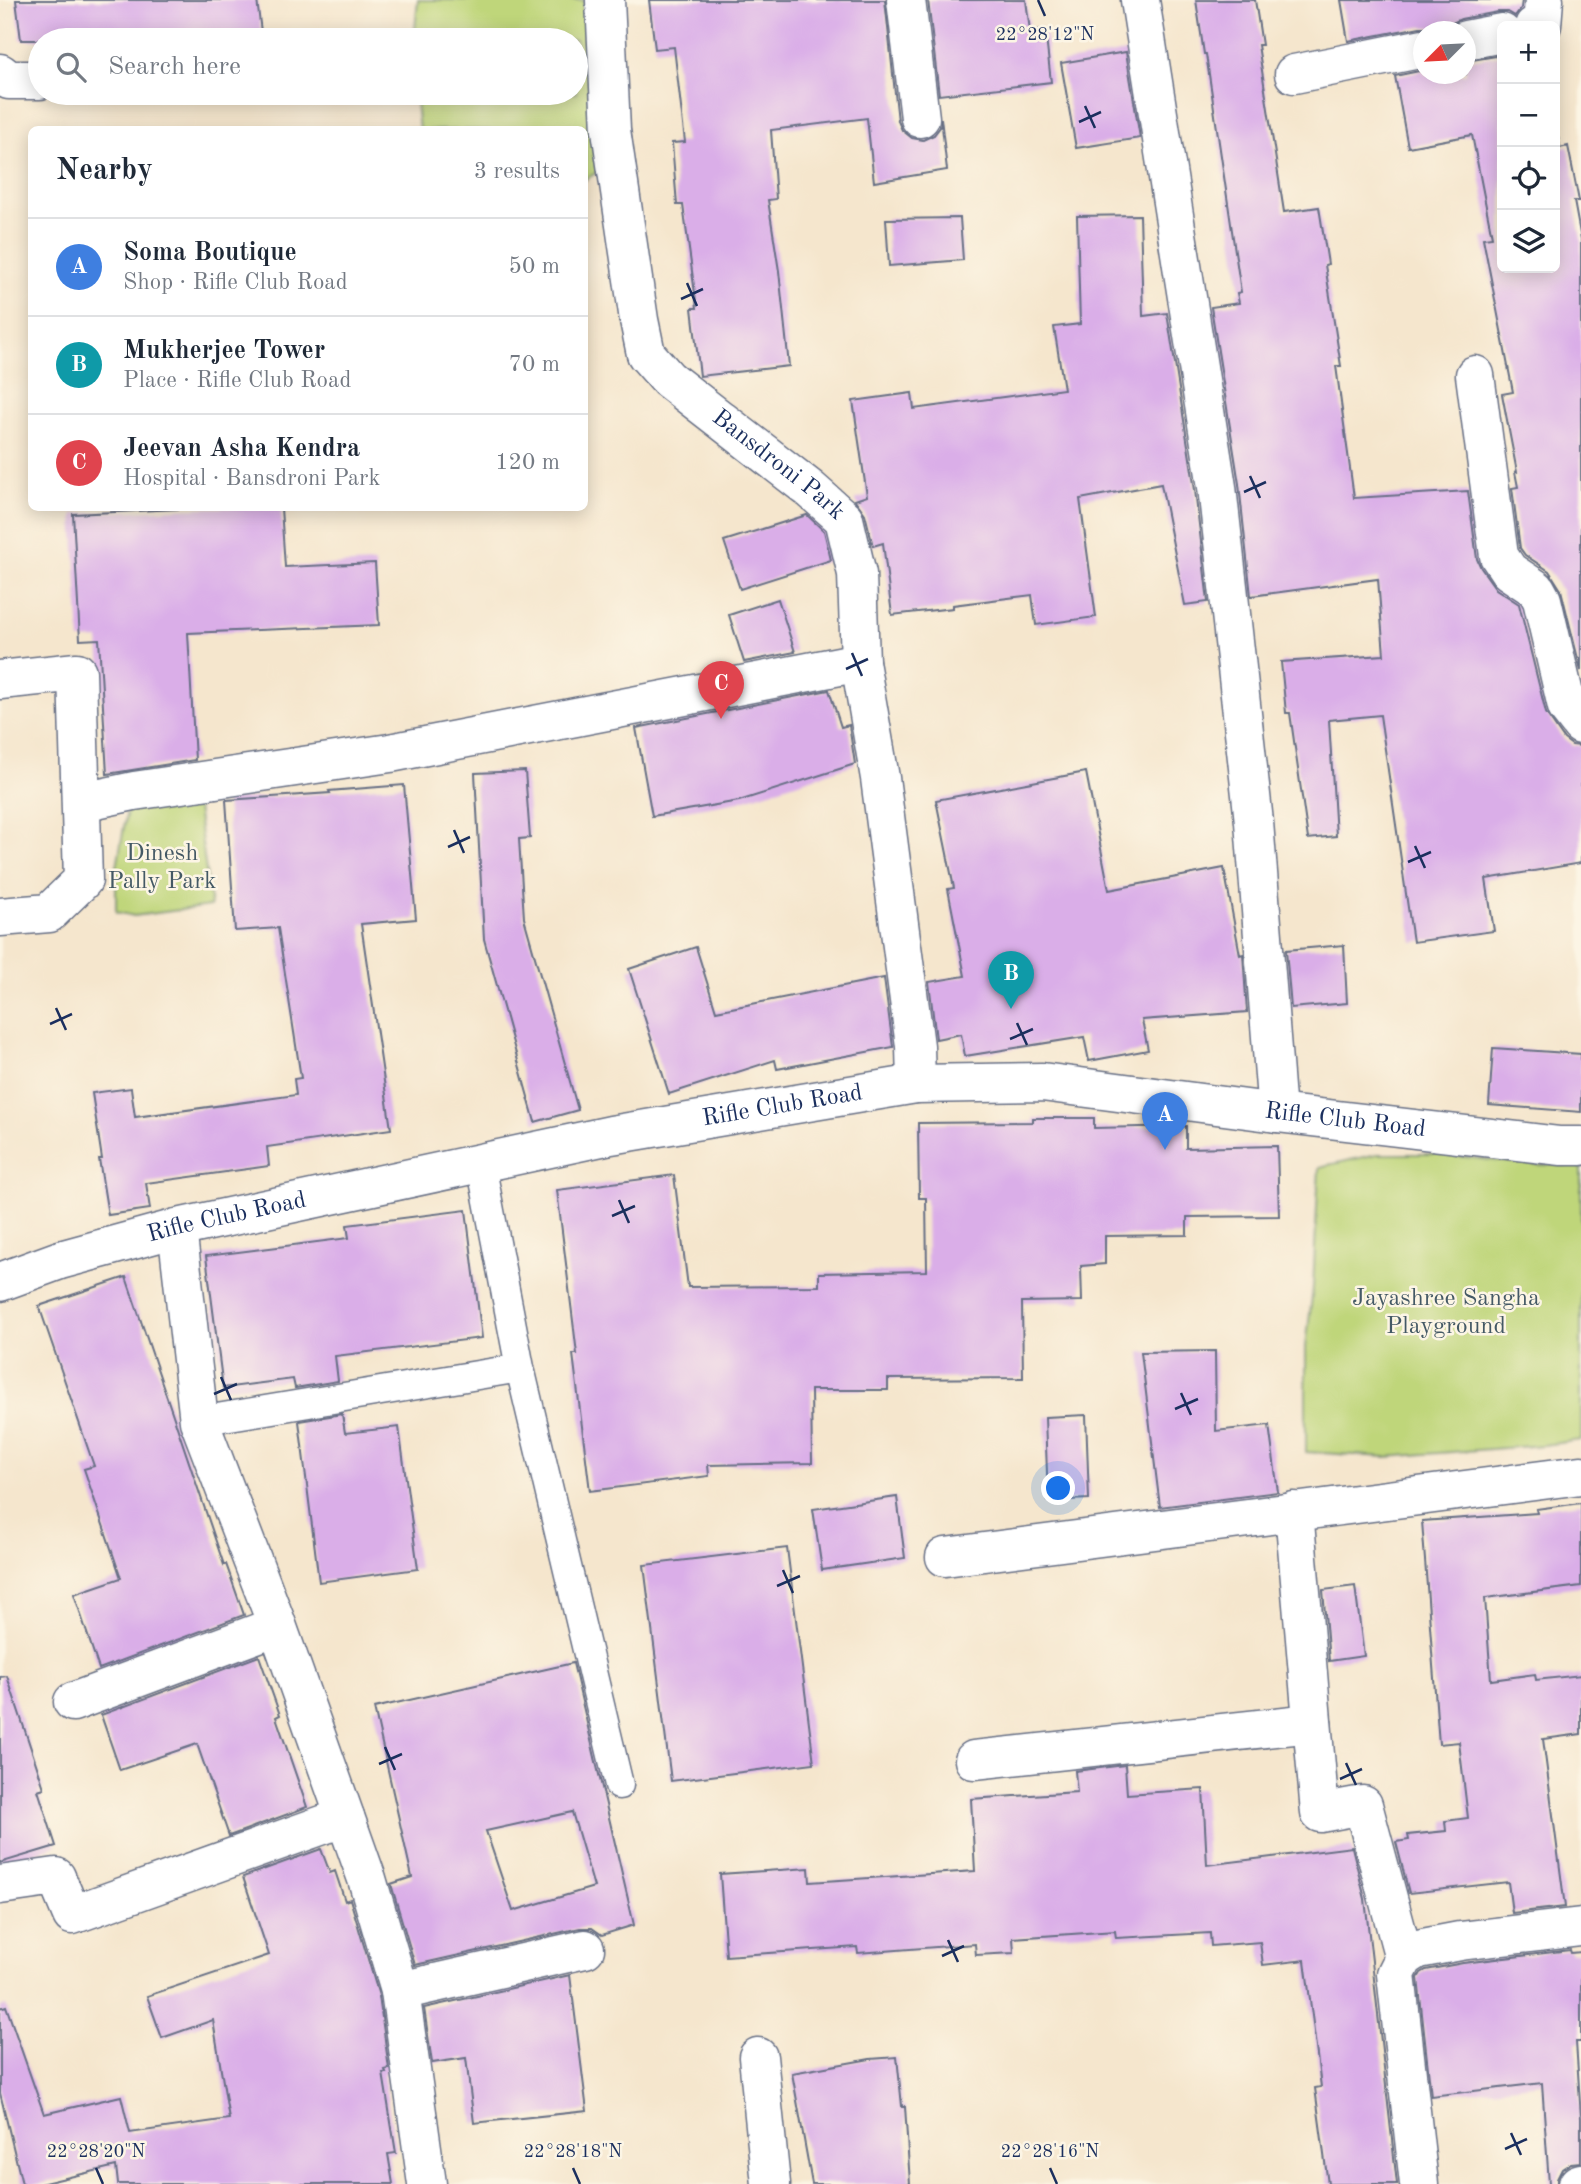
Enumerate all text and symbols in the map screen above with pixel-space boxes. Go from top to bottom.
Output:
north arrow [1413,21,1476,84]
map controls [1497,21,1560,273]
button: + [1497,21,1560,84]
text: 22°28'12"N [996,26,1094,44]
search box [28,28,588,105]
icon: search [52,48,90,86]
text: Search here [108,54,241,80]
button: − [1497,84,1560,147]
button: locate [1497,147,1560,210]
text: Nearby [56,156,153,186]
text: 3 results [474,160,560,183]
button: layers [1497,210,1560,273]
text: Soma Boutique [123,240,297,266]
text: A [70,255,88,278]
text: 50 m [509,255,560,278]
text: Shop · Rifle Club Road [123,271,348,294]
text: Mukherjee Tower [123,338,325,364]
text: B [71,353,87,376]
text: 70 m [509,353,560,376]
text: Place · Rifle Club Road [123,369,351,392]
street label: Bansdroni Park [707,406,849,525]
text: Jeevan Asha Kendra [123,436,360,462]
text: C [71,451,87,474]
text: 120 m [495,451,560,474]
text: Hospital · Bansdroni Park [123,467,381,490]
pin: C [698,661,744,719]
park label: Dinesh Pally Park [108,842,216,894]
pin: B [988,951,1034,1009]
street label: Rifle Club Road [701,1081,864,1132]
pin: A [1142,1092,1188,1150]
street label: Rifle Club Road [1263,1099,1427,1142]
street label: Rifle Club Road [145,1189,308,1248]
park label: Jayashree Sangha Playground [1352,1287,1540,1339]
your location [1041,1471,1075,1505]
text: 22°28'20"N [47,2143,145,2161]
text: 22°28'18"N [524,2143,622,2161]
text: 22°28'16"N [1001,2143,1099,2161]

